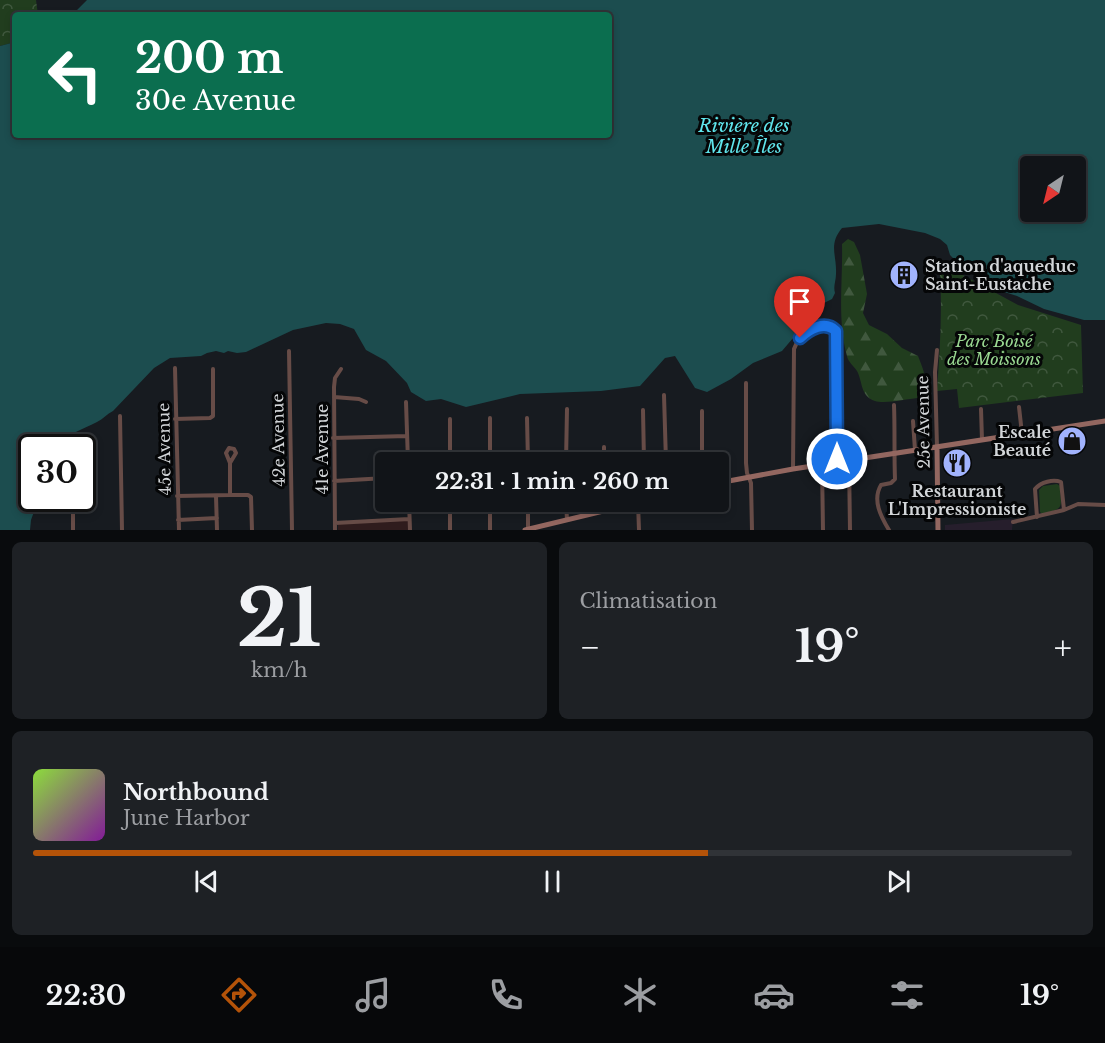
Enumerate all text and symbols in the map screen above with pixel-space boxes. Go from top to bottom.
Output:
text: 200 m [135,32,283,84]
icon: left [36,36,114,114]
text: 30e Avenue [135,84,296,117]
water label: Rivière des Mille Îles [697,115,790,158]
north arrow [1020,156,1086,222]
map controls [1020,156,1086,222]
place label: Station d'aqueduc Saint-Eustache [925,256,1076,294]
building icon: Station d'aqueduc Saint-Eustache [888,259,920,291]
pin [774,276,825,338]
icon: arrive [783,285,816,318]
park label: Parc Boisé des Moissons [947,331,1041,369]
street label: 25e Avenue [912,375,934,469]
street label: 42e Avenue [267,393,289,487]
street label: 45e Avenue [153,403,175,495]
street label: 41e Avenue [312,404,332,494]
place label: Escale Beauté [993,422,1051,460]
shop icon: Escale Beauté [1056,425,1088,457]
position arrow [805,427,869,491]
speed limit sign: 30 [18,434,96,512]
restaurant icon: Restaurant L'Impressioniste [941,447,973,479]
text: 22:31 · 1 min · 260 m [435,468,669,495]
place label: Restaurant L'Impressioniste [888,481,1026,519]
text: 21 [237,570,322,667]
text: Climatisation [580,589,717,613]
text: 19° [795,618,860,674]
text: − [580,627,600,668]
text: + [1054,627,1072,668]
text: km/h [251,658,308,682]
text: Northbound [123,779,269,806]
text: June Harbor [123,806,250,830]
icon: previous [190,865,223,898]
icon: pause [536,865,569,898]
icon: next [882,865,915,898]
icon: directions [218,974,260,1016]
icon: music [352,974,394,1016]
icon: phone [485,974,527,1016]
icon: climate [619,974,661,1016]
icon: car [753,974,795,1016]
icon: filters [886,974,928,1016]
text: 22:30 [46,979,126,1012]
text: 19° [1020,979,1059,1012]

